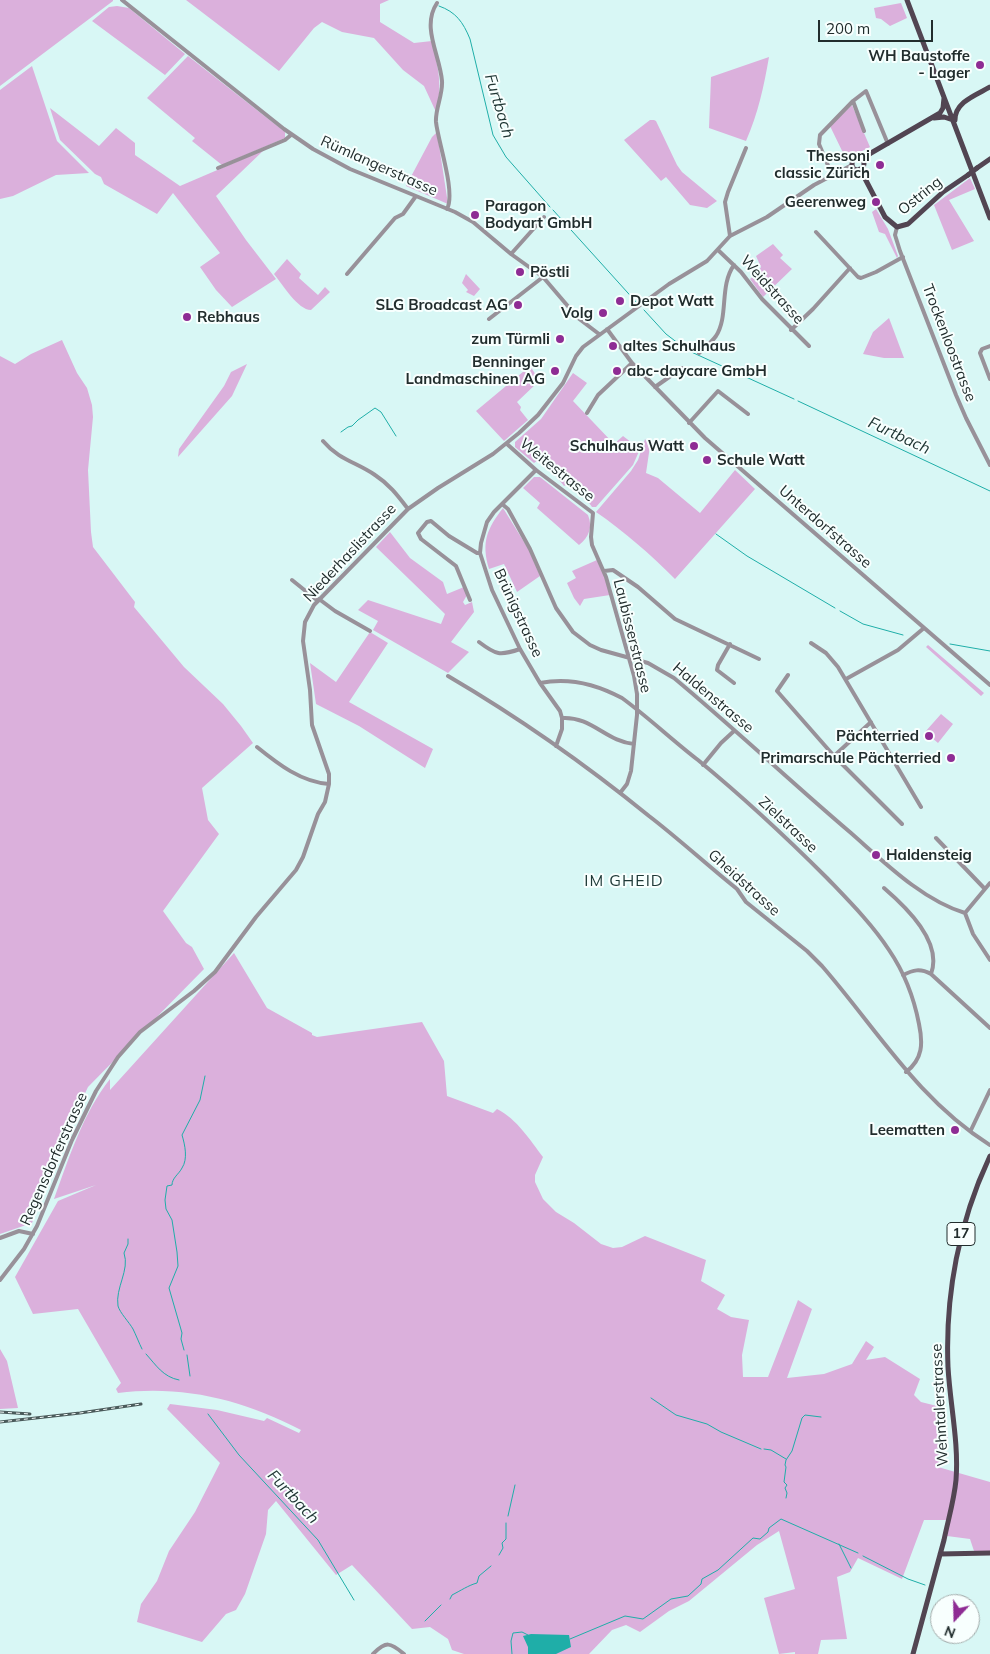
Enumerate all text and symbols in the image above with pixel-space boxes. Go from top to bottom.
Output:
scale bar [820,10,935,42]
text: 200 m [826,19,870,38]
place label: WH Baustoffe - Lager [868,47,970,82]
marker: WH Baustoffe - Lager [974,59,986,71]
water label: Furtbach [480,71,518,141]
street label: Rümlangerstrasse [318,132,440,200]
place label: Thessoni classic Zürich [774,147,870,182]
marker: Thessoni classic Zürich [874,159,886,171]
street label: Ostring [895,173,945,219]
place label: Geerenweg [785,193,866,211]
marker: Geerenweg [870,196,882,208]
place label: Paragon Bodyart GmbH [485,197,592,232]
marker: Paragon Bodyart GmbH [469,209,481,221]
street label: Weidstrasse [736,252,808,328]
place label: Pöstli [530,263,569,281]
marker: Pöstli [514,266,526,278]
street label: Trockenloostrasse [918,282,980,404]
place label: Depot Watt [630,292,714,310]
marker: Depot Watt [614,295,626,307]
place label: SLG Broadcast AG [376,296,508,314]
marker: SLG Broadcast AG [512,299,524,311]
place label: Volg [561,304,593,322]
marker: Volg [597,307,609,319]
place label: Rebhaus [197,308,260,326]
marker: Rebhaus [181,311,193,323]
place label: zum Türmli [471,330,550,348]
marker: zum Türmli [554,333,566,345]
place label: altes Schulhaus [623,337,736,355]
marker: altes Schulhaus [607,340,619,352]
place label: Benninger Landmaschinen AG [406,353,545,388]
place label: abc-daycare GmbH [627,362,767,380]
marker: Benninger Landmaschinen AG [549,365,561,377]
marker: abc-daycare GmbH [611,365,623,377]
water label: Furtbach [865,413,933,459]
street label: Weitestrasse [516,434,598,506]
place label: Schulhaus Watt [570,437,684,455]
marker: Schulhaus Watt [688,440,700,452]
place label: Schule Watt [717,451,805,469]
marker: Schule Watt [701,454,713,466]
street label: Unterdorfstrasse [775,482,875,572]
street label: Niederhaslistrasse [300,500,400,606]
street label: Brünigstrasse [490,566,546,660]
street label: Laubisserstrasse [609,577,655,695]
street label: Haldenstrasse [669,659,757,737]
place label: Pächterried [836,727,919,745]
marker: Pächterried [923,730,935,742]
place label: Primarschule Pächterried [760,749,941,767]
marker: Primarschule Pächterried [945,752,957,764]
street label: Zielstrasse [755,793,821,857]
street label: Gheidstrasse [704,846,784,920]
place label: Haldensteig [886,846,972,864]
marker: Haldensteig [870,849,882,861]
district label: IM GHEID [583,871,665,891]
street label: Regensdorferstrasse [17,1090,91,1228]
place label: Leematten [869,1121,945,1139]
marker: Leematten [949,1124,961,1136]
road number: 17 [947,1222,975,1246]
street label: Wehntalerstrasse [928,1343,952,1467]
water label: Furtbach [263,1466,323,1528]
north arrow [930,1594,980,1644]
text: N [942,1622,958,1642]

